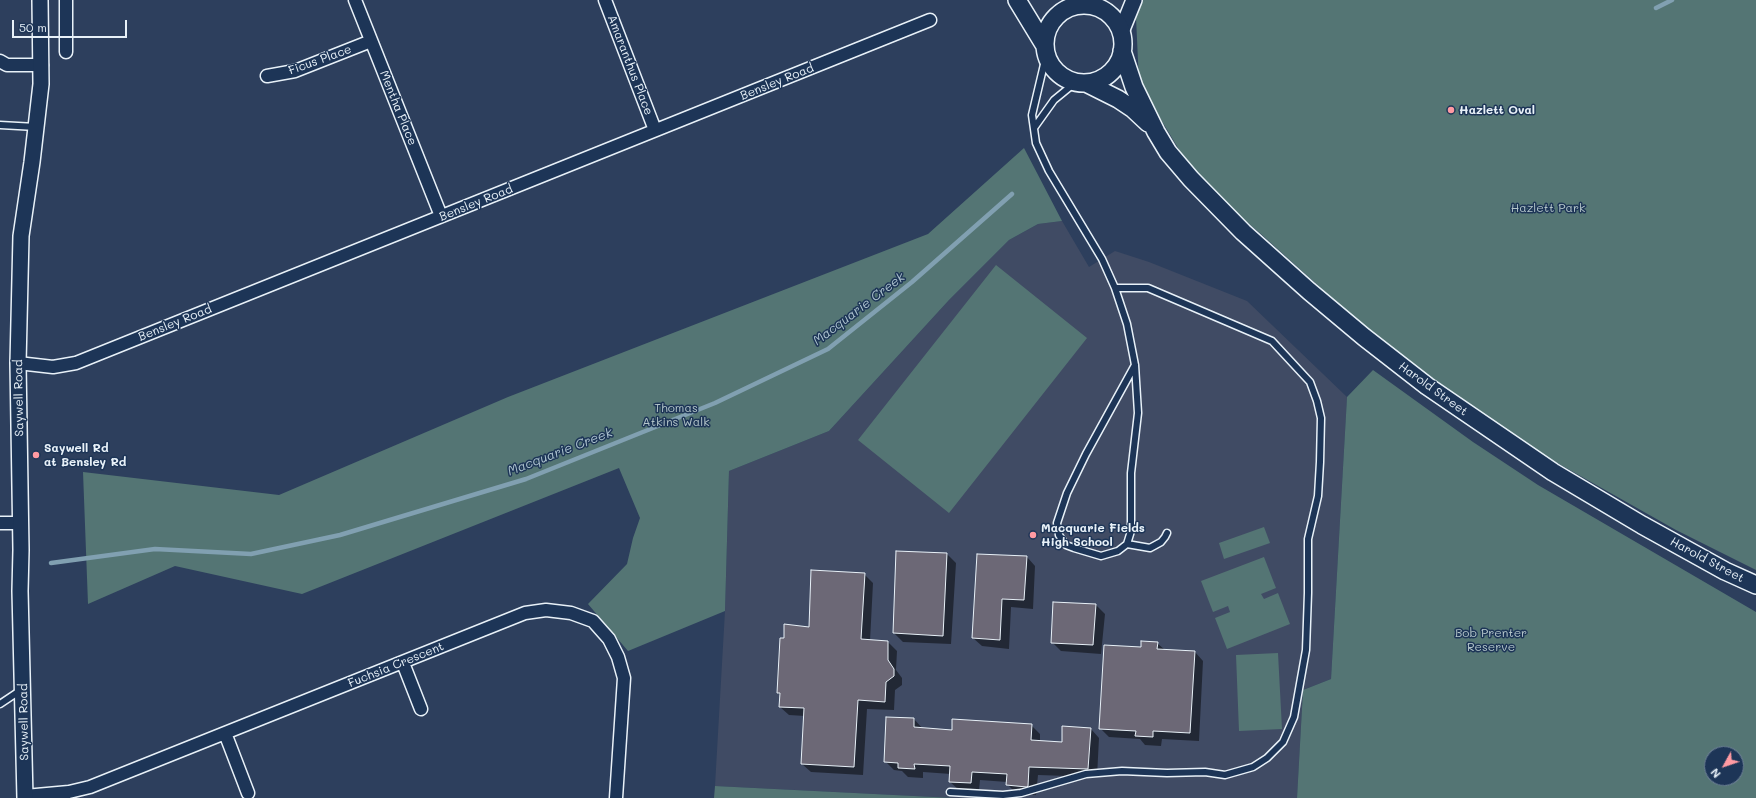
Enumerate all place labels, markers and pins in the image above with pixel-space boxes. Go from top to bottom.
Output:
place label: Hazlett Oval [1459,103,1535,117]
marker: Hazlett Oval [1446,105,1456,115]
place label: Saywell Rd at Bensley Rd [44,441,126,469]
marker: Saywell Rd at Bensley Rd [31,450,41,460]
place label: Macquarie Fields High School [1041,521,1145,549]
marker: Macquarie Fields High School [1028,530,1038,540]

